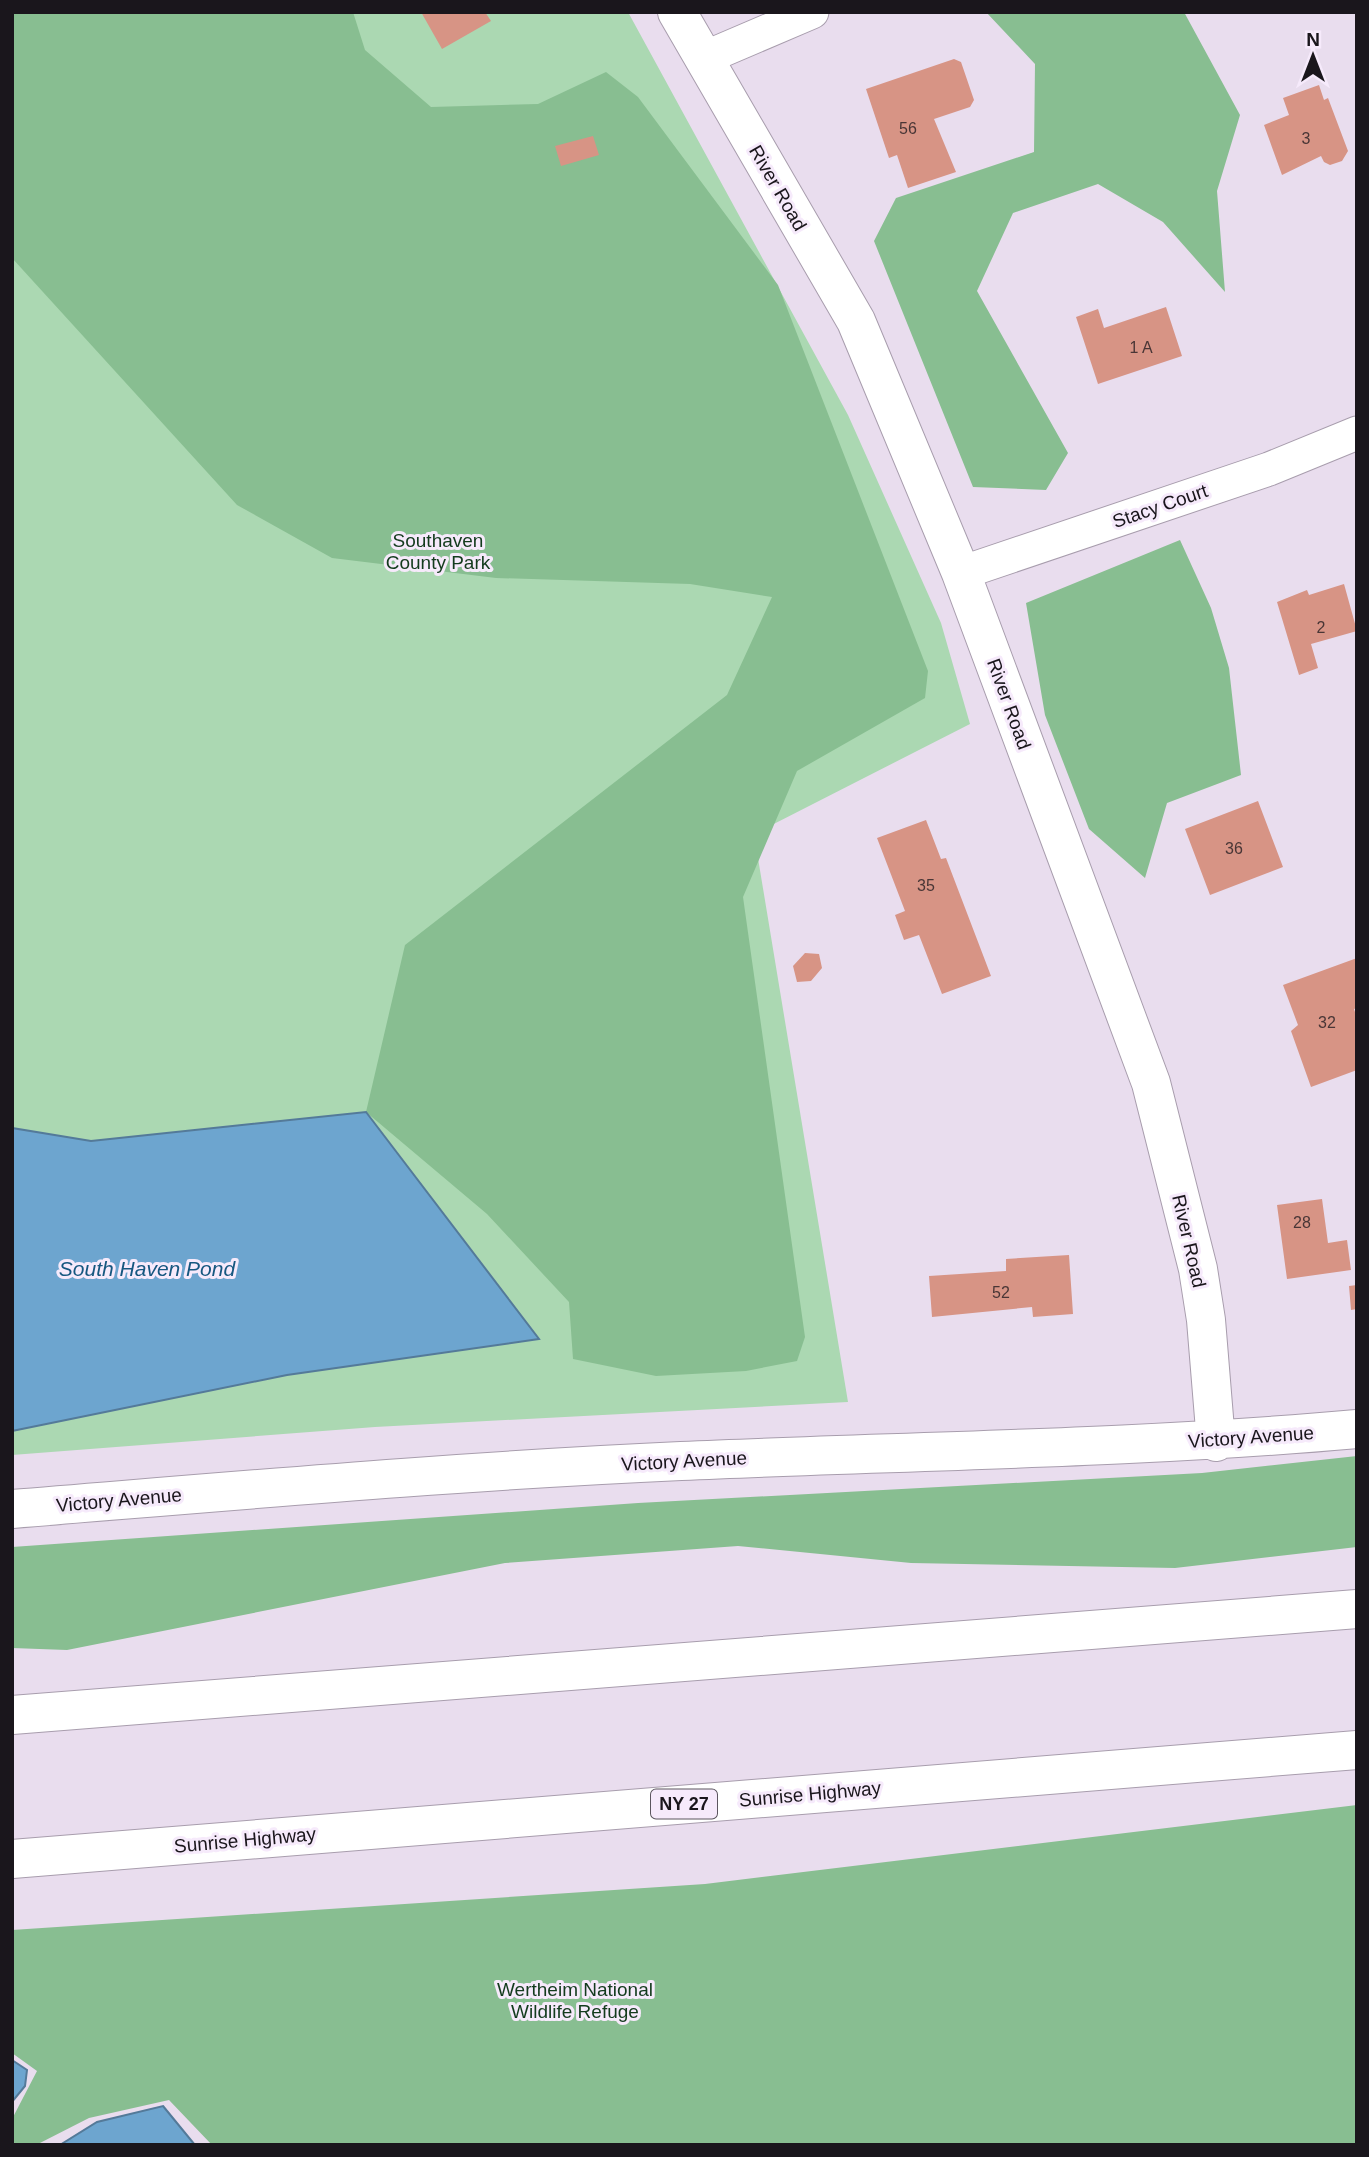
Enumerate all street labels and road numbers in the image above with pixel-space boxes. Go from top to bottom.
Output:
street label: River Road [745,142,811,234]
street label: Stacy Court [1110,480,1211,532]
street label: River Road [983,656,1035,752]
street label: River Road [1168,1192,1210,1290]
street label: Victory Avenue [1187,1422,1315,1452]
street label: Victory Avenue [621,1447,747,1475]
street label: Victory Avenue [55,1484,183,1516]
street label: Sunrise Highway [738,1777,882,1811]
road number: NY 27 [651,1790,717,1818]
street label: Sunrise Highway [173,1823,317,1857]

